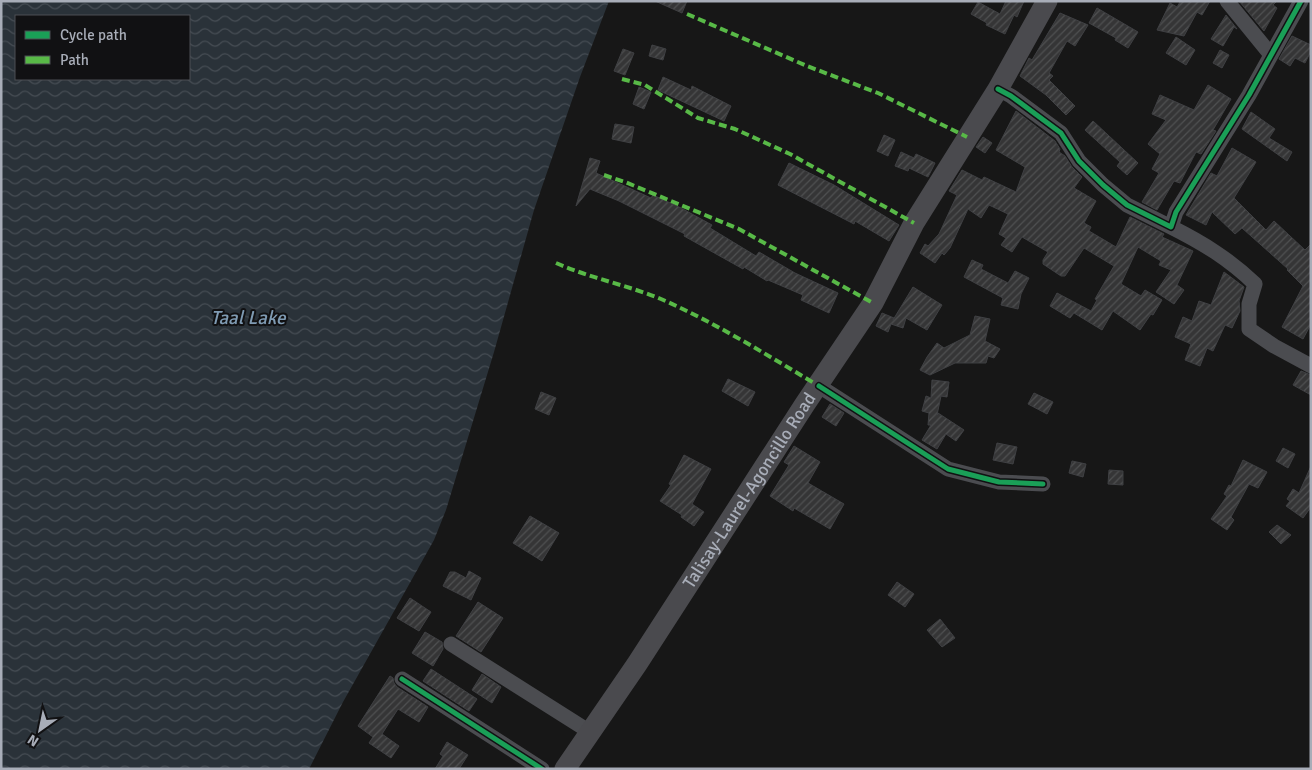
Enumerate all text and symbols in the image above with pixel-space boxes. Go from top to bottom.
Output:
legend [15,15,190,80]
text: Cycle path [60,26,127,44]
text: Path [60,51,89,69]
water label: Taal Lake [211,306,287,330]
street label: Talisay-Laurel-Agoncillo Road [678,388,820,592]
north arrow [15,705,65,755]
text: N [24,731,42,750]

